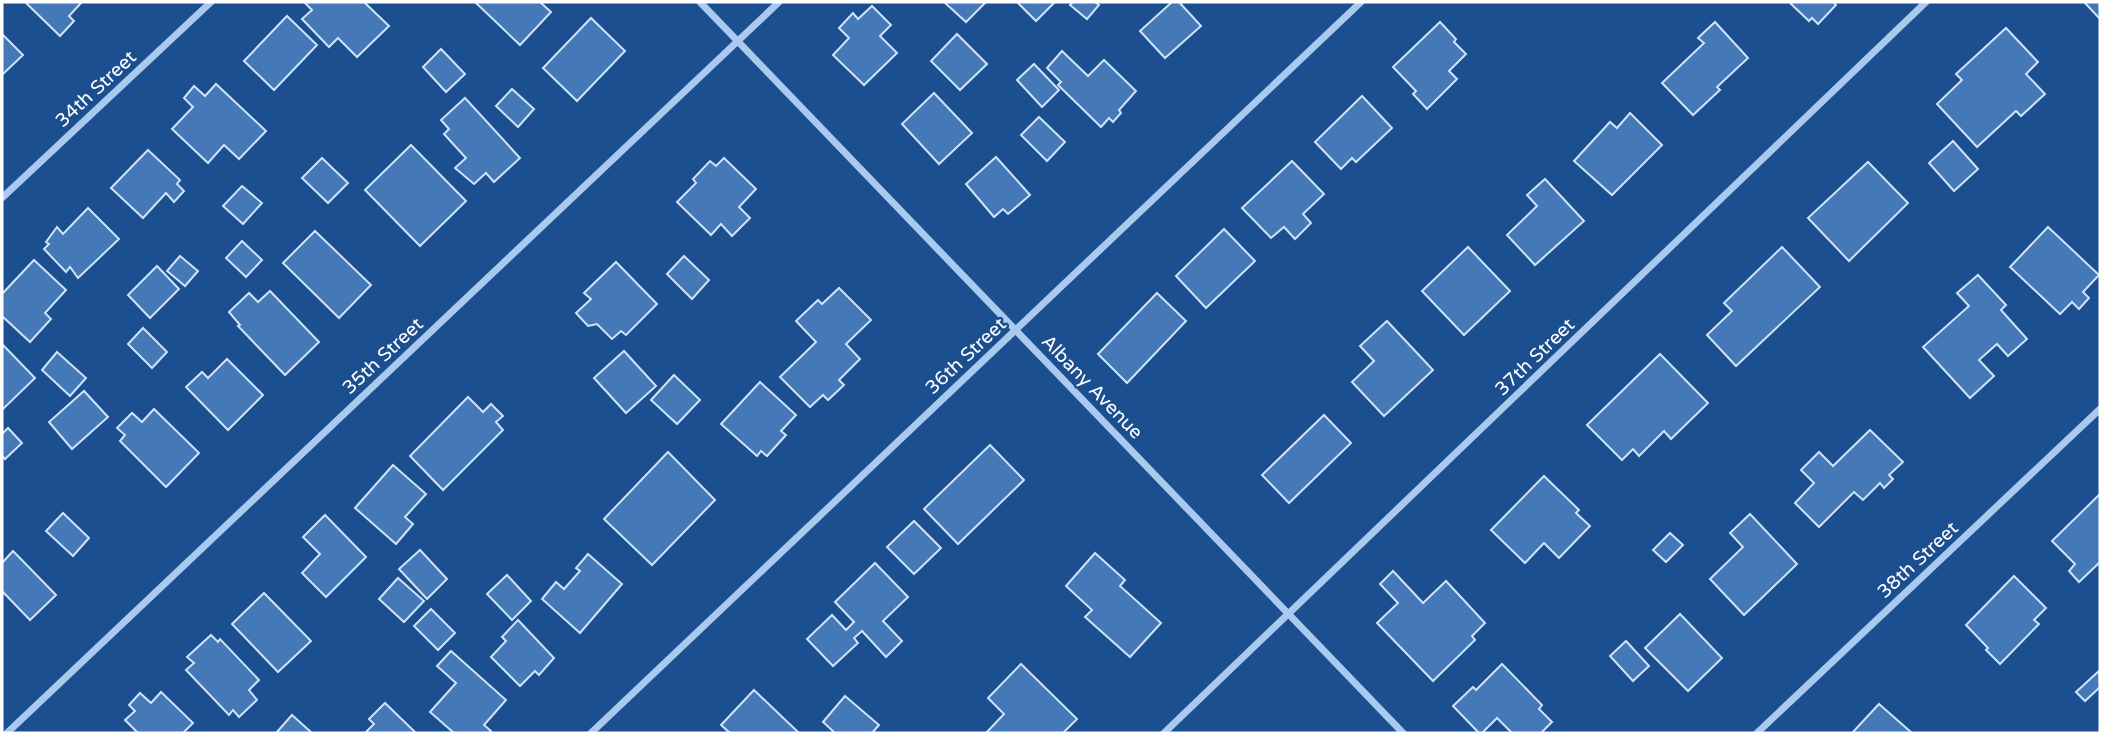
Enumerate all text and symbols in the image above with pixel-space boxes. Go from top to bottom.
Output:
street label: 34th Street [51,46,141,132]
street label: 35th Street [338,313,428,399]
street label: 36th Street [921,313,1011,399]
street label: 37th Street [1491,314,1579,400]
street label: Albany Avenue [1037,330,1147,444]
street label: 38th Street [1873,517,1963,603]

